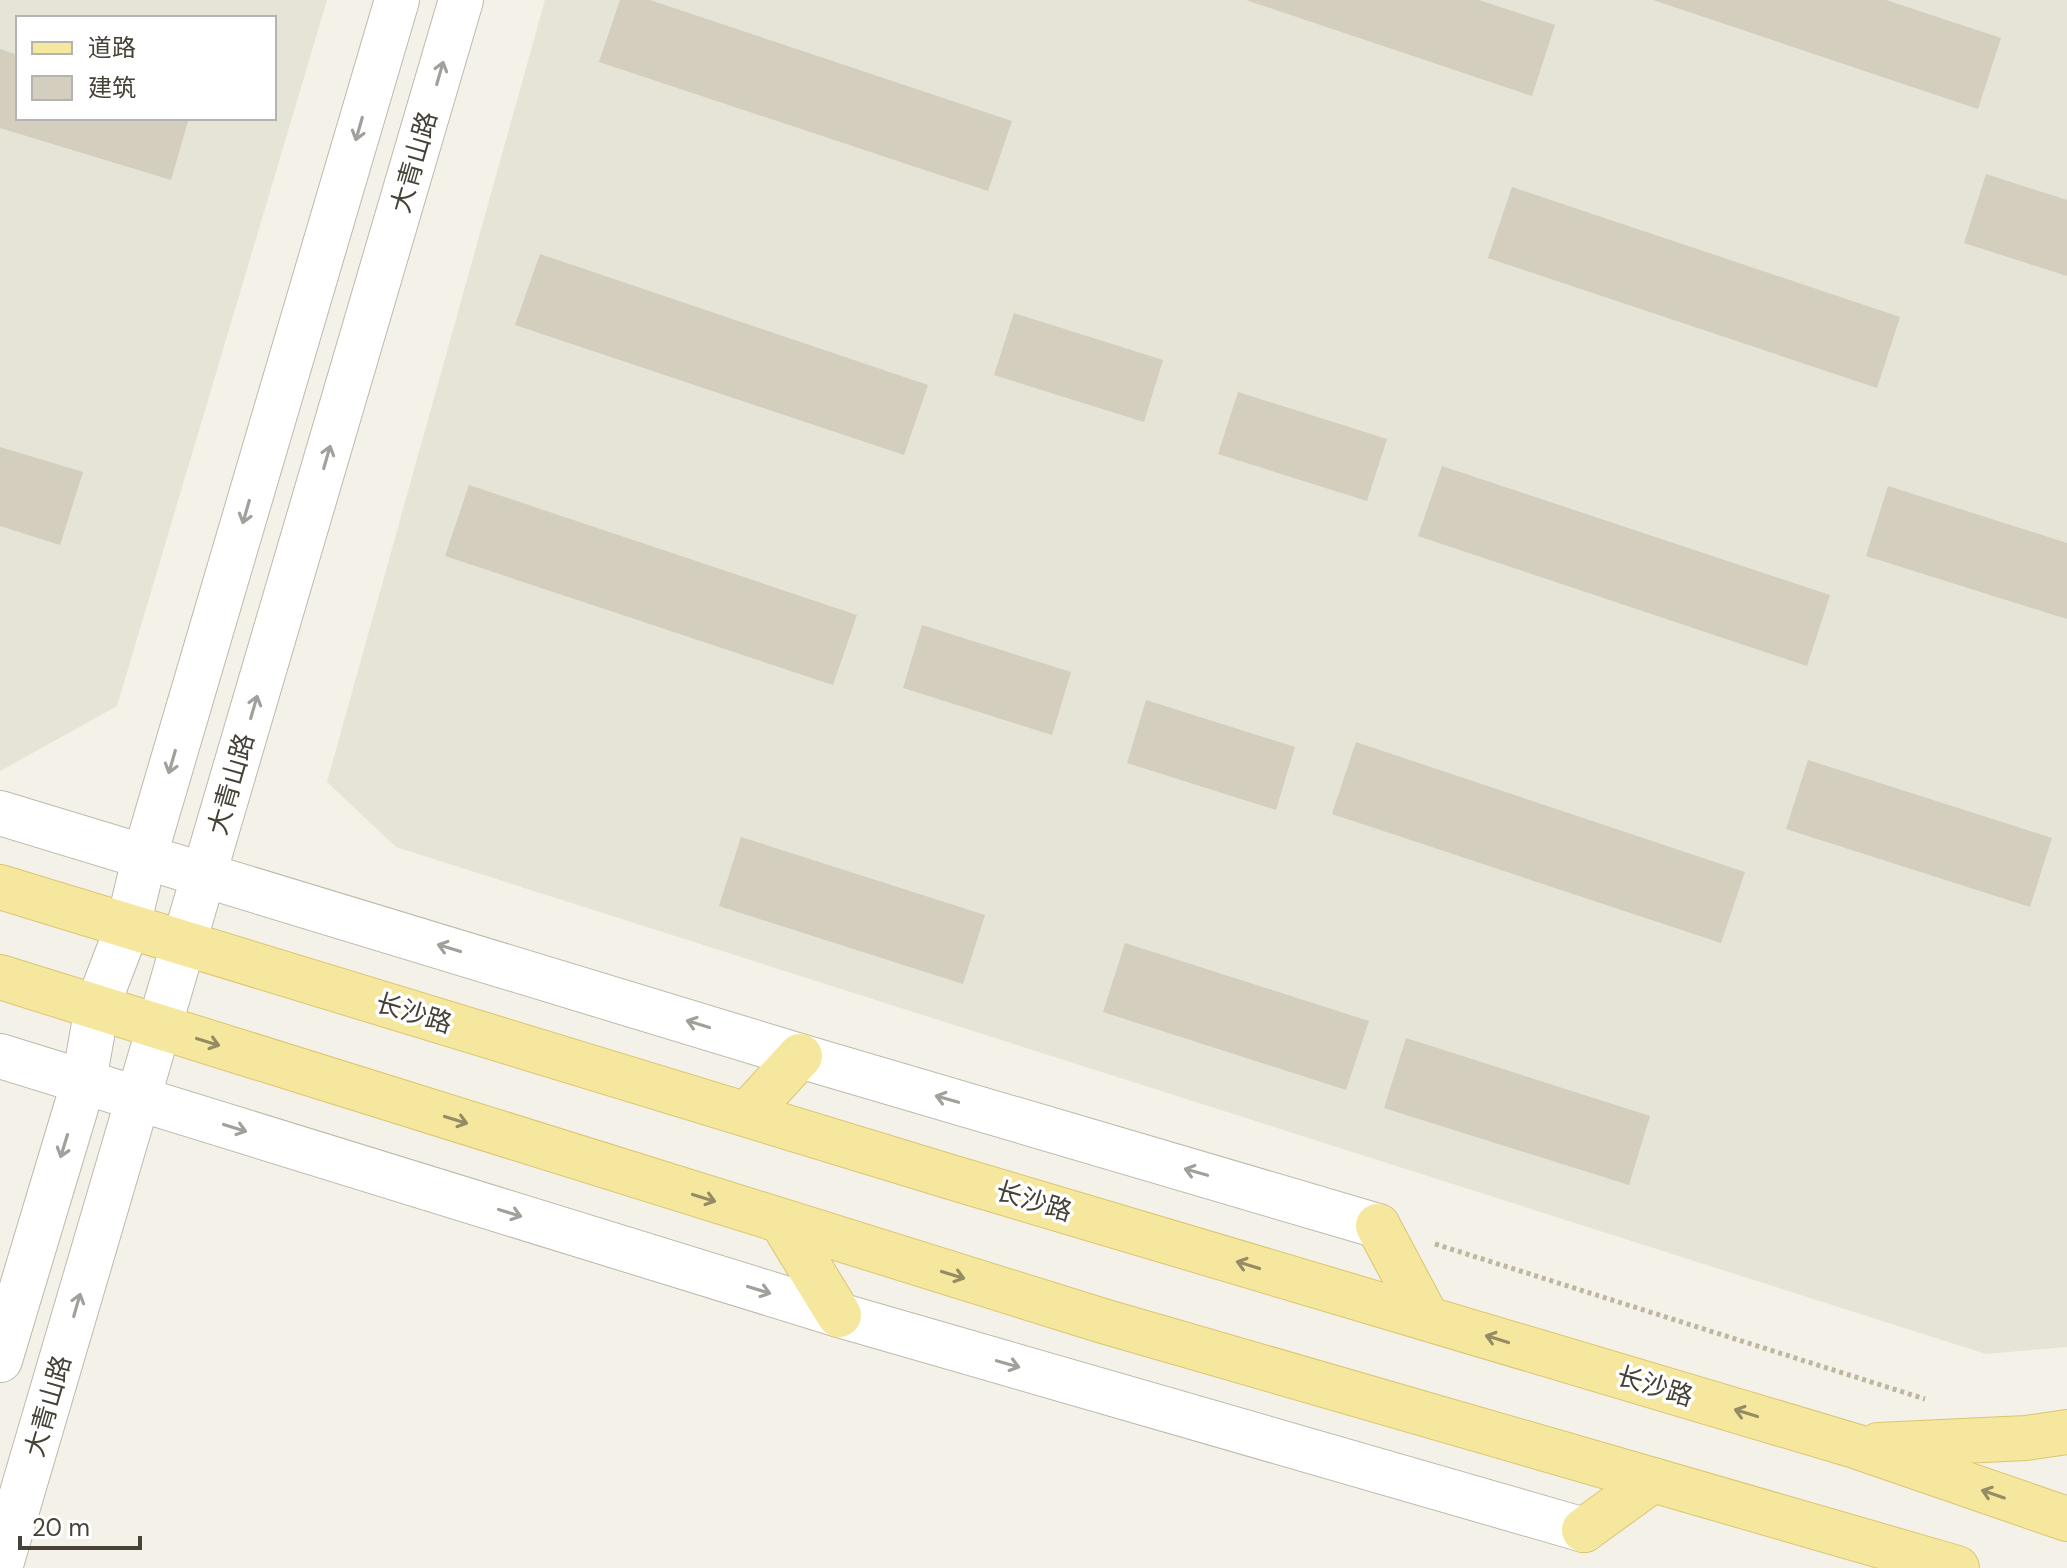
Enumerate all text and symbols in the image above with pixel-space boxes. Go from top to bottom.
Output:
legend [16,16,276,120]
text: 道路 [88,32,136,63]
one-way arrow [433,61,448,87]
text: 建筑 [88,72,136,103]
street label: 大青山路 [383,107,445,217]
one-way arrow [351,115,366,141]
one-way arrow [320,445,335,471]
one-way arrow [238,499,253,525]
one-way arrow [247,694,262,720]
street label: 大青山路 [200,729,262,839]
one-way arrow [164,748,179,774]
one-way arrow [437,940,462,954]
street label: 长沙路 [372,985,456,1041]
one-way arrow [685,1016,711,1031]
one-way arrow [195,1036,220,1051]
one-way arrow [934,1091,960,1106]
one-way arrow [443,1113,469,1128]
one-way arrow [222,1121,248,1136]
one-way arrow [56,1132,71,1158]
one-way arrow [1184,1164,1210,1179]
street label: 长沙路 [992,1173,1076,1229]
one-way arrow [692,1191,717,1206]
one-way arrow [497,1206,523,1221]
one-way arrow [1235,1257,1261,1272]
one-way arrow [939,1268,965,1283]
one-way arrow [745,1283,771,1298]
one-way arrow [71,1293,85,1318]
one-way arrow [1485,1331,1510,1345]
street label: 大青山路 [17,1351,79,1461]
one-way arrow [994,1357,1020,1372]
street label: 长沙路 [1613,1358,1697,1414]
one-way arrow [1734,1405,1759,1419]
one-way arrow [1981,1485,2006,1500]
scale bar [20,1500,140,1550]
text: 20 m [32,1512,90,1543]

